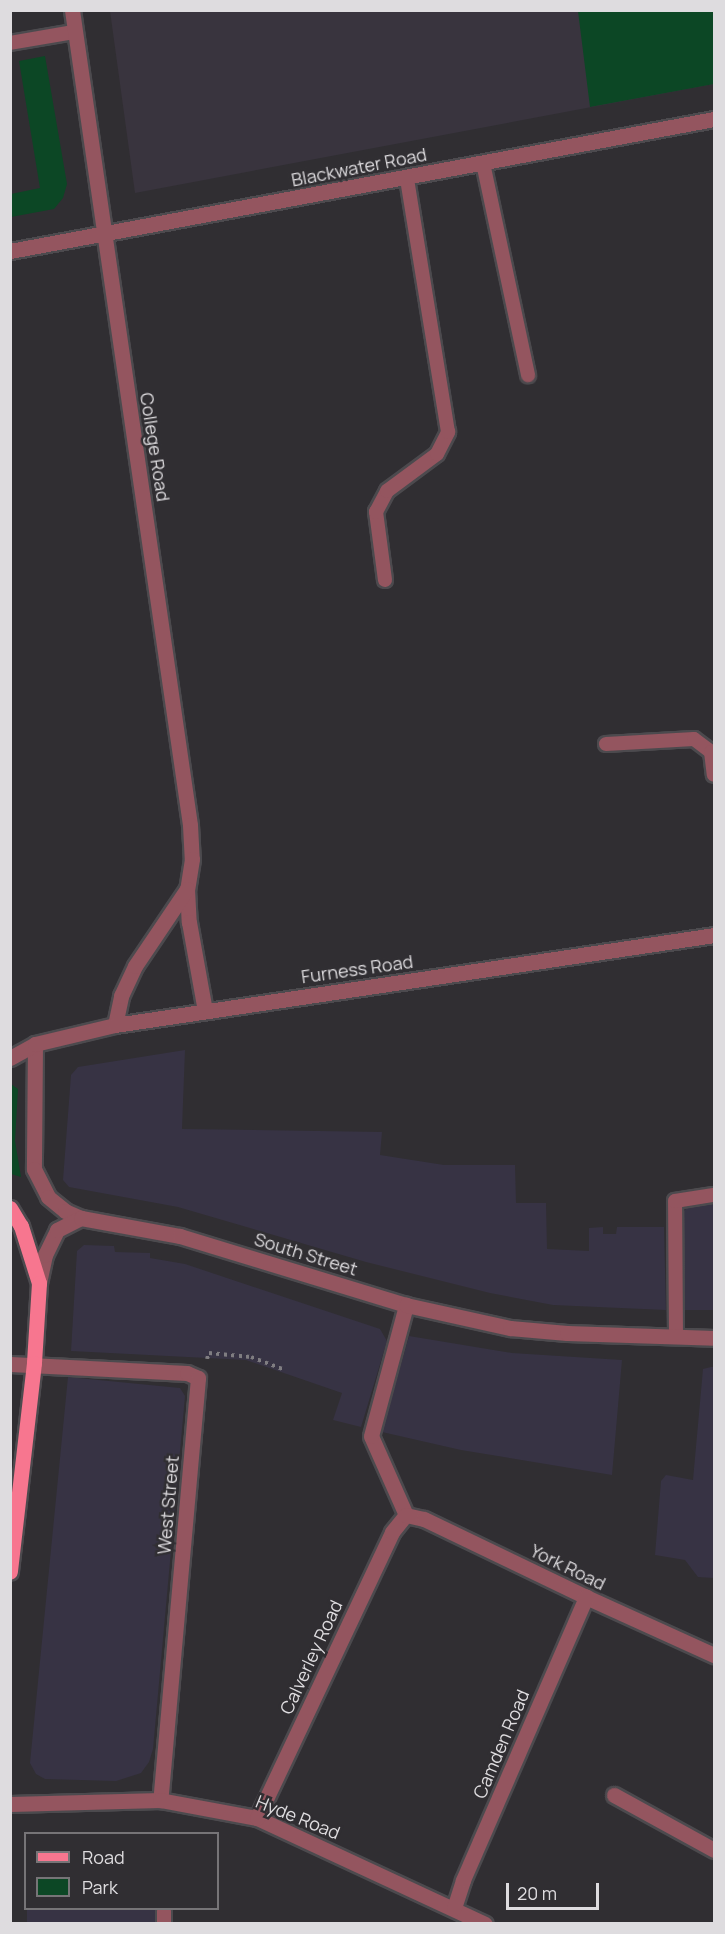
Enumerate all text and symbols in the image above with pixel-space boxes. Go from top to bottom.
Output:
street label: Blackwater Road [289,143,429,191]
street label: College Road [136,391,174,503]
street label: Furness Road [300,950,414,988]
street label: South Street [252,1228,360,1280]
street label: West Street [153,1455,183,1555]
street label: York Road [527,1540,609,1594]
street label: Calverley Road [275,1597,347,1717]
street label: Camden Road [468,1686,534,1802]
street label: Hyde Road [253,1790,343,1844]
legend [24,1832,219,1910]
text: Road [82,1845,125,1869]
scale bar [509,1871,602,1909]
text: Park [82,1875,118,1899]
text: 20 m [517,1881,557,1905]

